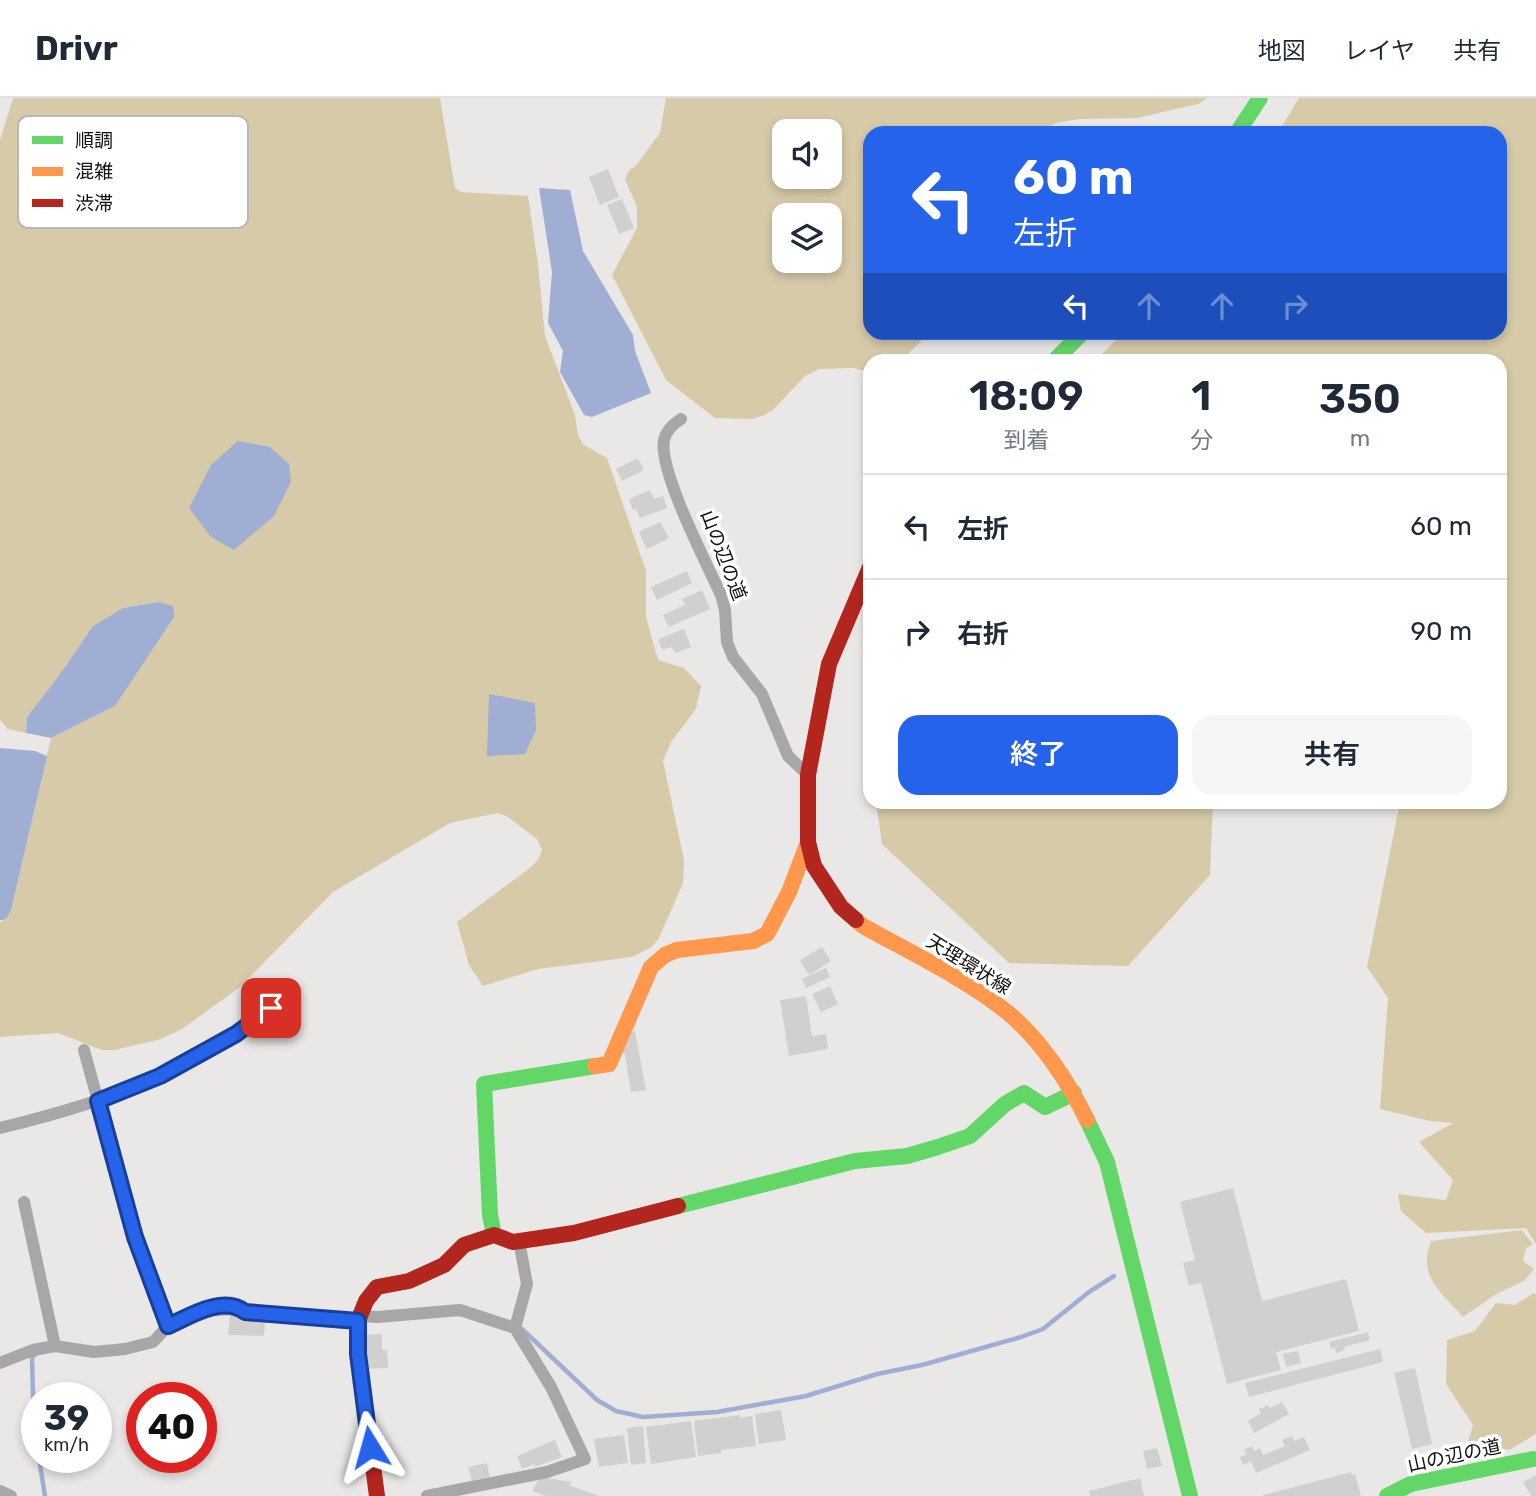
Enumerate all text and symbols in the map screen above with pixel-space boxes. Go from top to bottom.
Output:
text: Drivr [35,29,118,68]
text: 地図 [1258,37,1306,65]
text: レイヤ [1344,37,1415,65]
text: 共有 [1453,37,1501,65]
legend [18,116,248,228]
map controls [772,119,842,273]
button: sound [772,119,842,189]
text: 順調 [75,129,113,152]
text: 60 m [1013,148,1134,206]
icon: left [898,154,989,245]
text: 混雑 [75,160,113,183]
text: 渋滞 [75,192,113,215]
button: layers [772,203,842,273]
text: 左折 [1013,214,1077,252]
icon: left [1057,287,1095,325]
icon: ahead [1130,287,1168,325]
icon: ahead [1203,287,1241,325]
icon: right [1276,287,1314,325]
text: 18:09 [969,371,1084,421]
text: 1 [1191,371,1211,421]
text: 350 [1319,374,1401,424]
text: m [1350,424,1370,452]
text: 到着 [1003,426,1049,454]
text: 分 [1190,426,1213,454]
street label: 山の辺の道 [696,507,751,604]
icon: left [898,508,936,546]
text: 60 m [1410,511,1472,542]
text: 左折 [957,514,1009,545]
icon: right [898,613,936,651]
text: 90 m [1411,616,1472,647]
text: 右折 [957,619,1009,650]
button: 終了 [898,715,1178,795]
button: 共有 [1192,715,1472,795]
street label: 天理環状線 [922,929,1015,999]
pin [241,978,301,1038]
icon: arrive [252,989,290,1027]
speed limit sign: 40 [126,1382,217,1473]
text: 39 [44,1397,89,1439]
position arrow [333,1410,407,1484]
text: km/h [44,1434,89,1456]
street label: 山の辺の道 [1405,1434,1503,1477]

